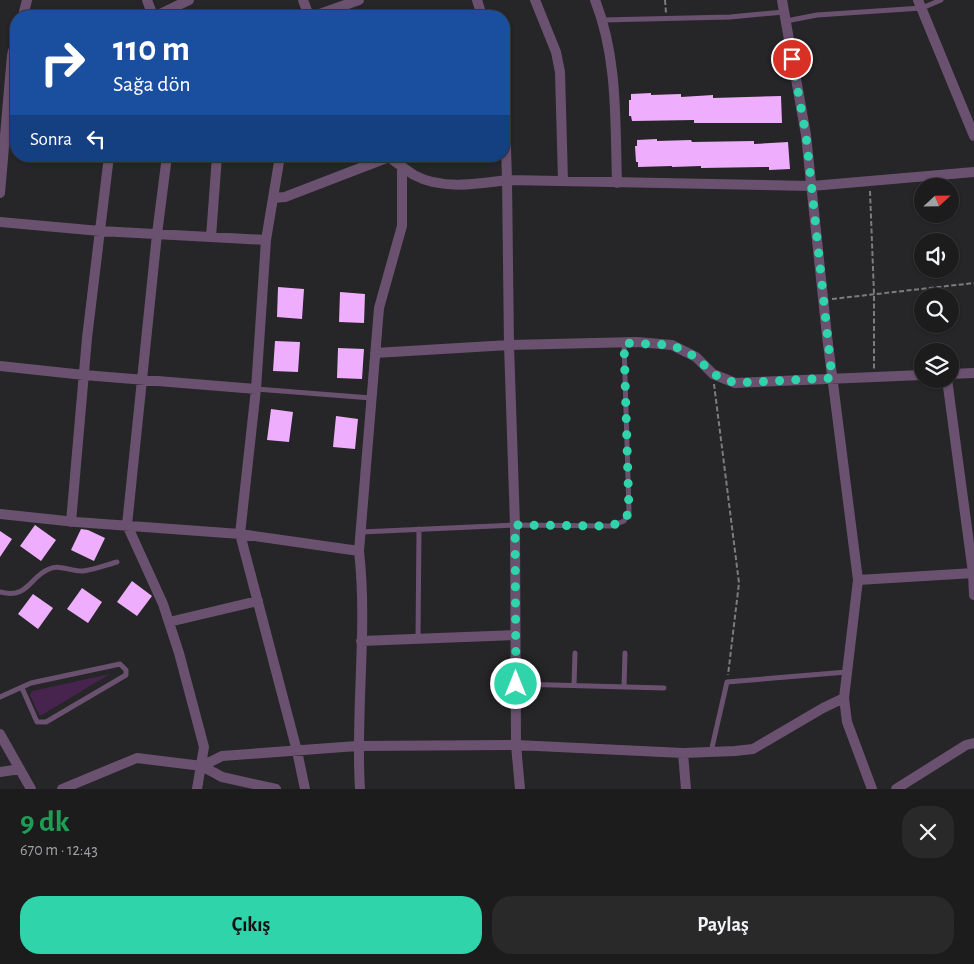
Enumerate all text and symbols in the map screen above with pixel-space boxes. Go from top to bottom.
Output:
icon: right [30,30,95,95]
text: 110 m [113,32,190,67]
pin [771,38,813,80]
icon: arrive [778,45,806,73]
text: Sağa dön [113,73,191,95]
icon: left [82,125,110,153]
text: Sonra [30,130,72,149]
north arrow [914,178,959,222]
map controls [914,178,959,388]
button: sound [914,233,959,278]
button: search [914,288,959,333]
button: layers [914,343,959,388]
position arrow [489,657,541,709]
button: close [902,806,954,858]
text: 9 dk [20,807,70,837]
text: 670 m · 12:43 [20,842,98,858]
button: Çıkış [20,896,482,954]
button: Paylaş [492,896,954,954]

